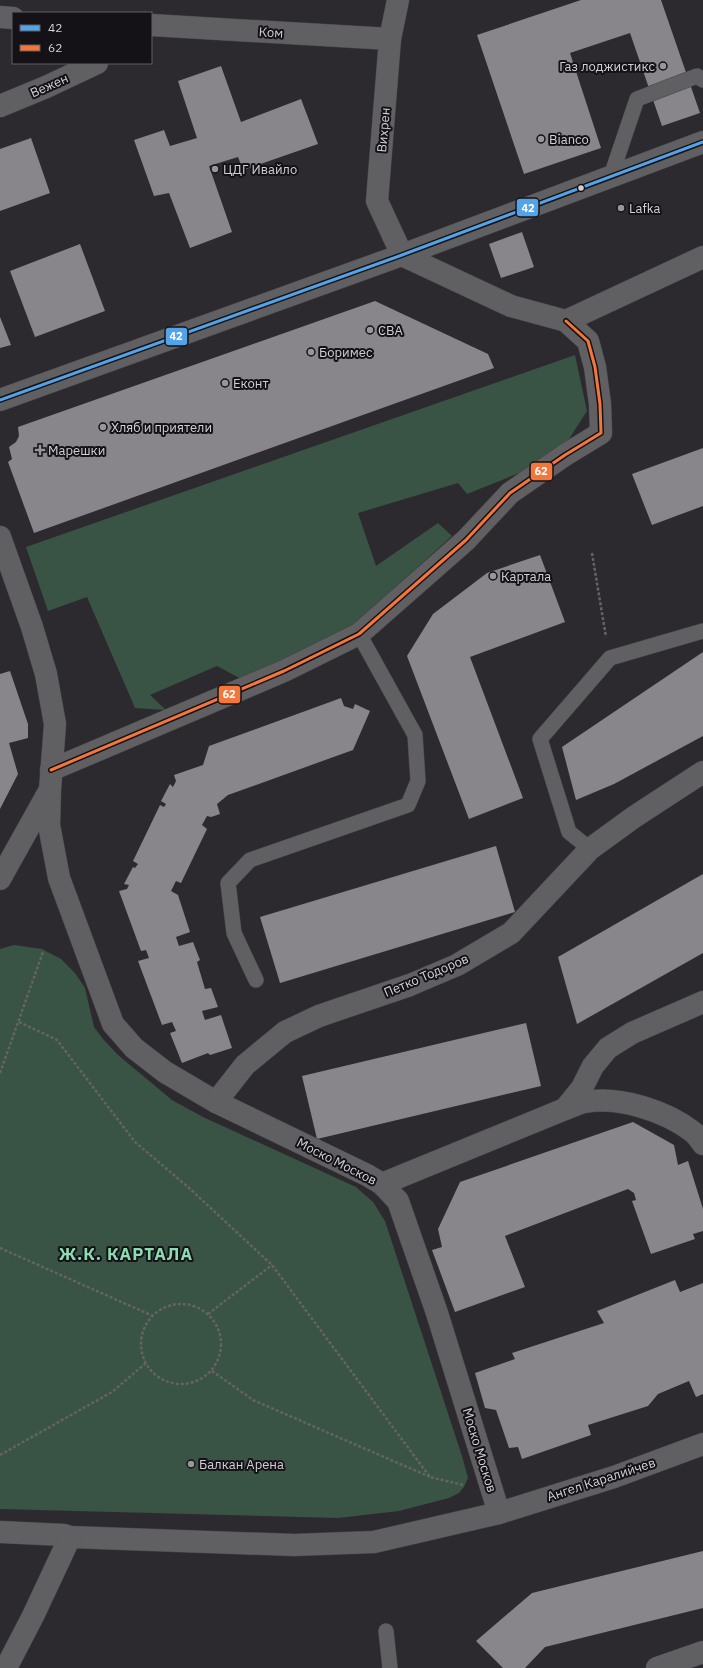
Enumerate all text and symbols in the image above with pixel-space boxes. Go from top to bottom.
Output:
legend [12,12,152,64]
text: 42 [48,20,62,35]
street label: Ком [258,23,284,42]
text: 62 [48,40,62,55]
place label: Газ лоджистикс [559,58,655,75]
marker: Газ лоджистикс [658,61,668,71]
street label: Вежен [27,70,71,101]
street label: Вихрен [373,107,394,153]
place label: Bianco [549,131,589,148]
marker: Bianco [536,134,546,144]
place label: ЦДГ Ивайло [223,161,297,178]
marker: ЦДГ Ивайло [210,164,220,174]
unlabelled marker [576,183,586,193]
line badge: 42 [516,198,539,217]
place label: Lafka [629,200,660,217]
text: 42 [521,201,535,215]
marker: Lafka [616,203,626,213]
place label: CBA [378,322,403,339]
marker: CBA [365,325,375,335]
line badge: 42 [165,327,188,346]
text: 42 [169,329,183,343]
place label: Боримес [319,344,373,361]
marker: Боримес [306,347,316,357]
place label: Еконт [233,375,269,392]
marker: Еконт [220,378,230,388]
place label: Хляб и приятели [111,419,212,436]
marker: Хляб и приятели [98,422,108,432]
place label: Марешки [48,442,105,459]
marker: Марешки [35,445,45,455]
line badge: 62 [530,462,553,481]
text: 62 [534,464,548,478]
place label: Картала [501,568,551,585]
marker: Картала [488,571,498,581]
line badge: 62 [218,685,241,704]
text: 62 [222,687,236,701]
street label: Петко Тодоров [381,950,471,1001]
street label: Моско Москов [294,1134,380,1189]
district label: Ж.К. КАРТАЛА [59,1243,193,1265]
street label: Моско Москов [459,1406,500,1494]
street label: Ангел Каралийчев [545,1454,658,1505]
place label: Балкан Арена [199,1456,284,1473]
marker: Балкан Арена [186,1459,196,1469]

